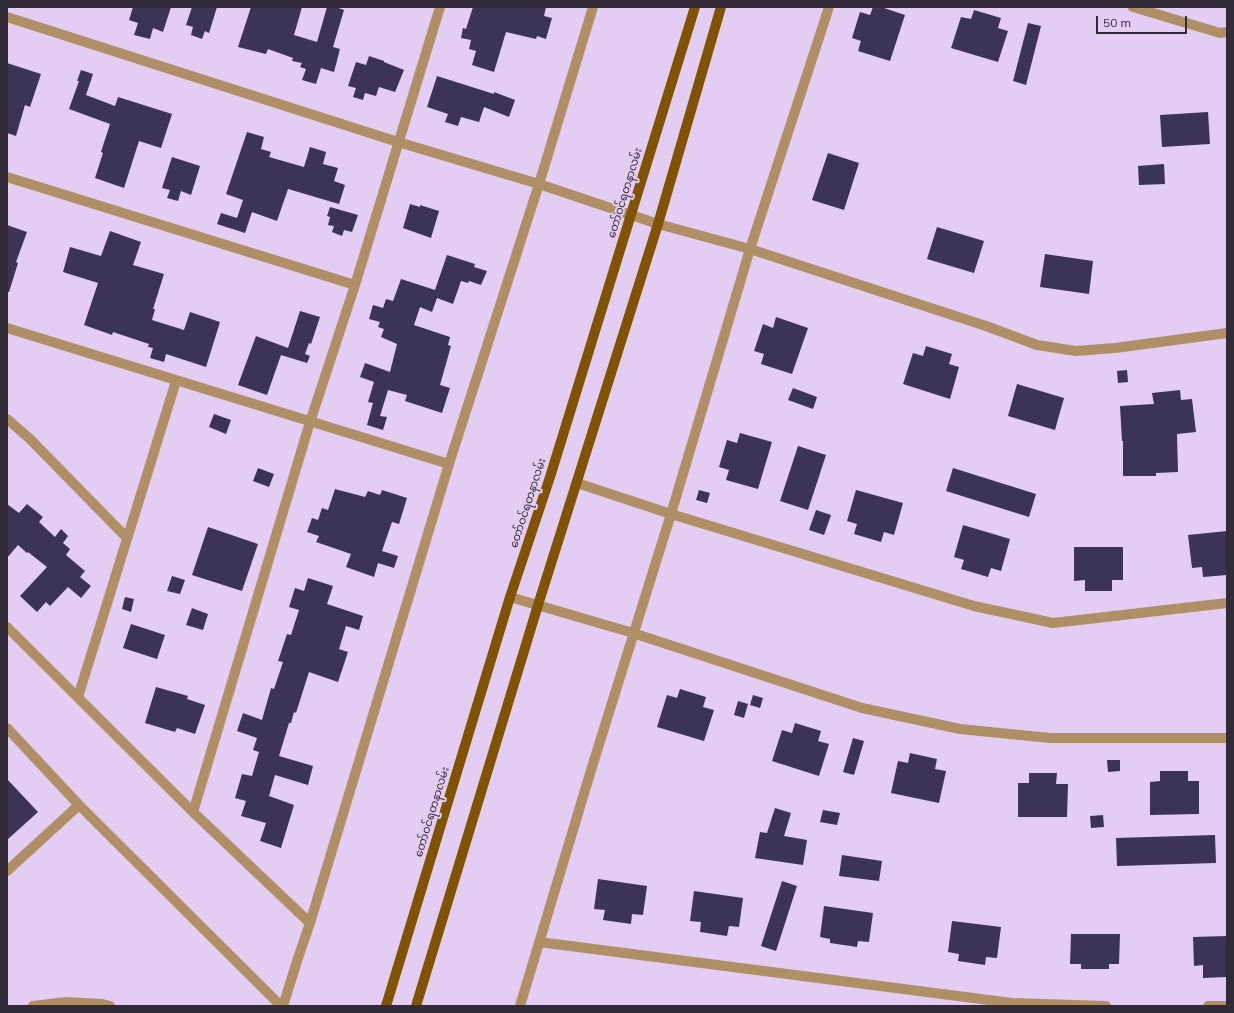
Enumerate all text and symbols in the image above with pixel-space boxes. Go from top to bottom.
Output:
scale bar [1098,8,1189,34]
text: 50 m [1103,15,1131,30]
street label: တော်ဝင်ရတနာလမ်း [605,146,645,240]
street label: တော်ဝင်ရတနာလမ်း [507,456,549,550]
street label: တော်ဝင်ရတနာလမ်း [412,765,452,859]

